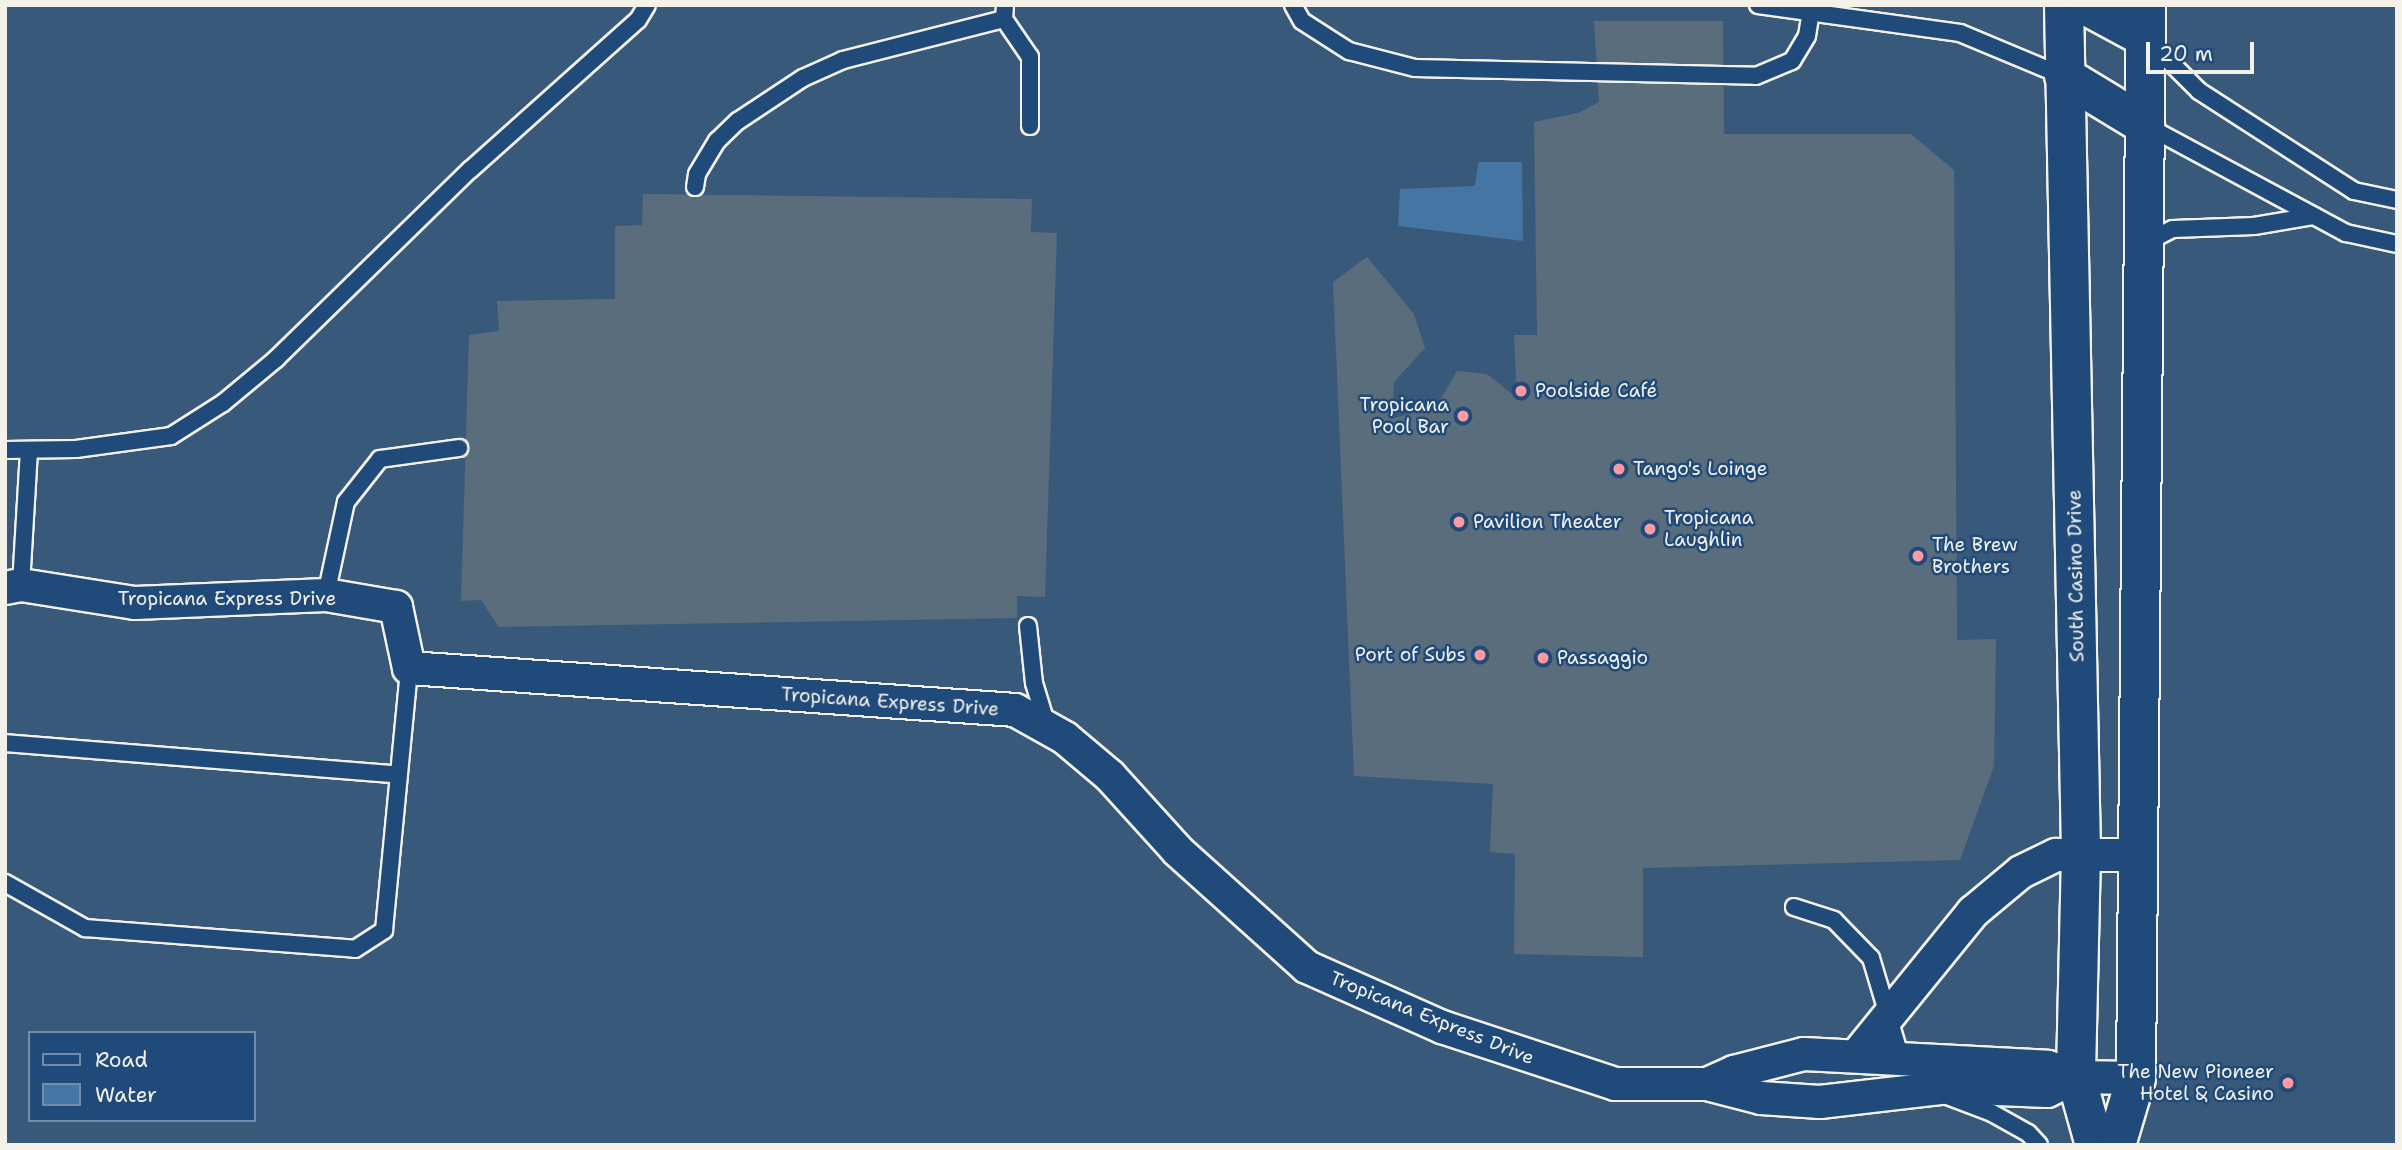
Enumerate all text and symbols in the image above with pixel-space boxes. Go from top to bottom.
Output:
scale bar [2150,28,2258,72]
text: 20 m [2159,40,2213,68]
place label: Poolside Café [1535,380,1657,402]
marker: Poolside Café [1513,383,1529,399]
place label: Tropicana Pool Bar [1359,394,1449,438]
marker: Tropicana Pool Bar [1455,408,1471,424]
place label: Tango's Loinge [1633,458,1767,480]
marker: Tango's Loinge [1611,461,1627,477]
street label: South Casino Drive [2063,490,2089,662]
place label: Tropicana Laughlin [1664,507,1754,551]
place label: Pavilion Theater [1473,511,1622,533]
marker: Pavilion Theater [1451,514,1467,530]
marker: Tropicana Laughlin [1642,521,1658,537]
place label: The Brew Brothers [1932,534,2018,578]
marker: The Brew Brothers [1910,548,1926,564]
street label: Tropicana Express Drive [118,588,336,610]
place label: Port of Subs [1355,644,1466,666]
marker: Port of Subs [1472,647,1488,663]
place label: Passaggio [1557,647,1648,669]
marker: Passaggio [1535,650,1551,666]
street label: Tropicana Express Drive [780,683,1000,721]
street label: Tropicana Express Drive [1327,967,1537,1069]
legend [28,1031,256,1122]
text: Road [95,1046,148,1074]
place label: The New Pioneer Hotel & Casino [2117,1061,2274,1105]
marker: The New Pioneer Hotel & Casino [2280,1075,2296,1091]
text: Water [95,1081,157,1109]

